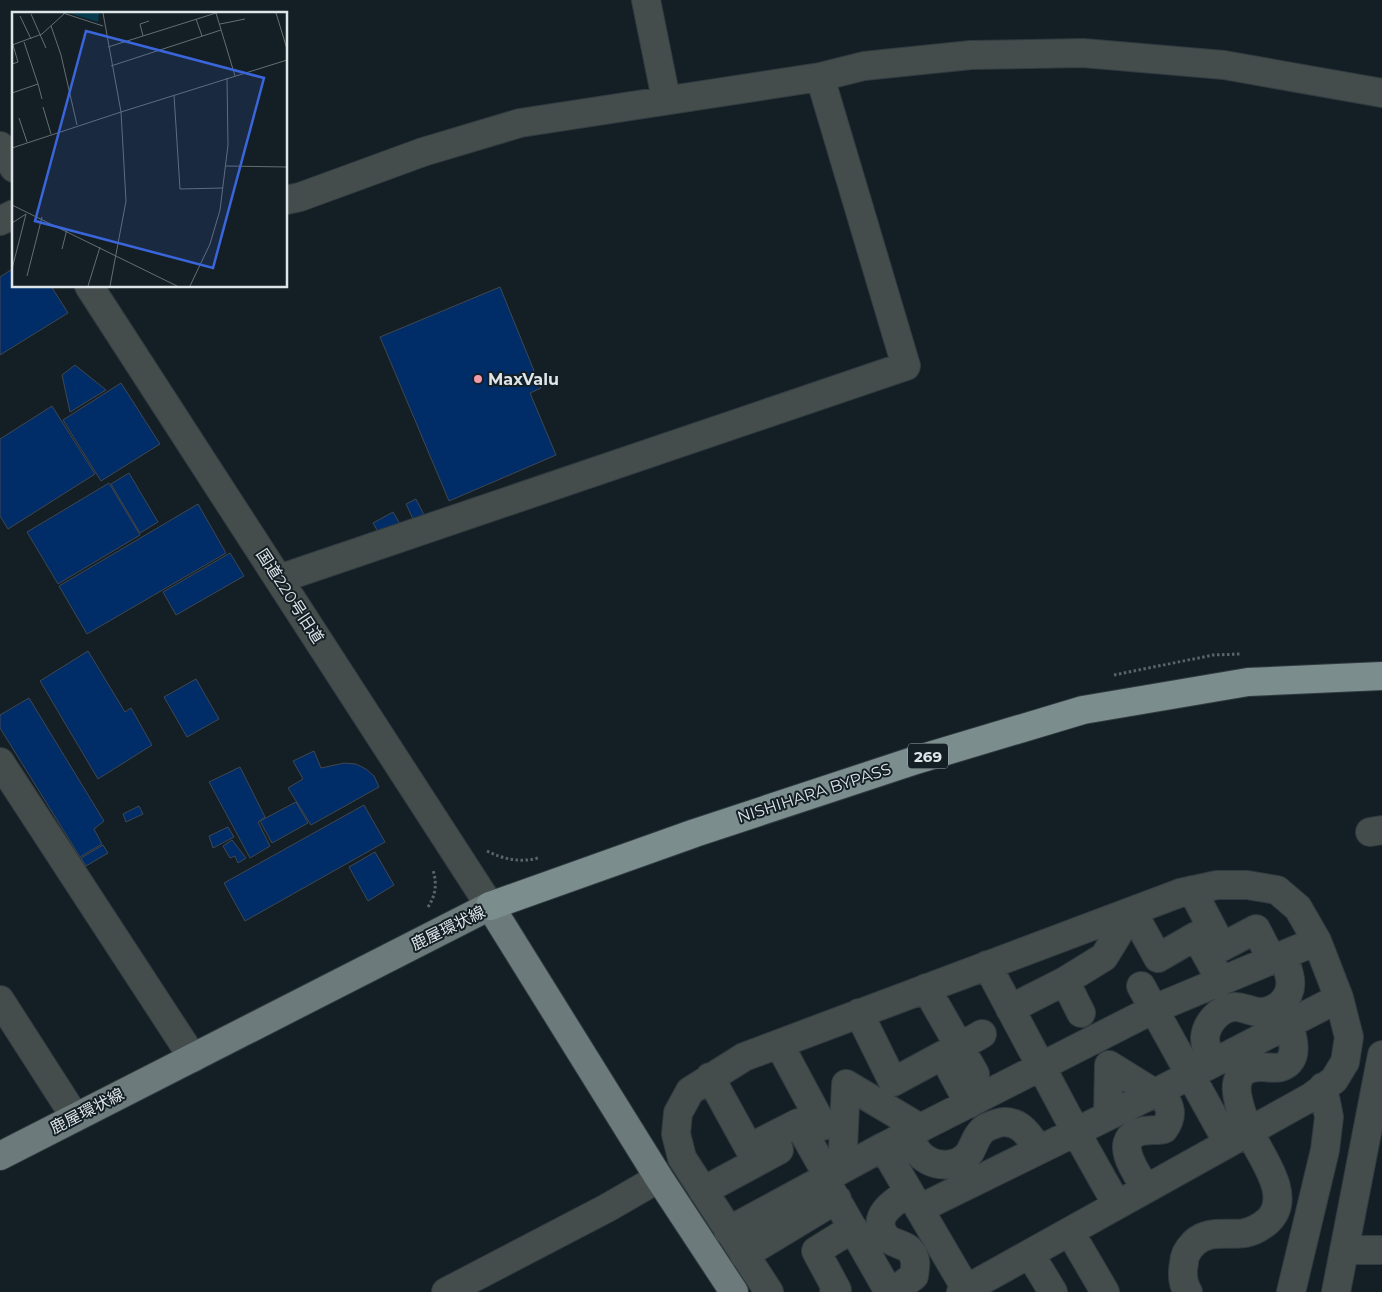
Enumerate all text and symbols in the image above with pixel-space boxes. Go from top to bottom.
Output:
inset map [12,12,288,288]
place label: MaxValu [488,370,559,389]
marker: MaxValu [472,373,484,385]
street label: 国道220号旧道 [252,545,328,647]
road number: 269 [908,744,948,768]
street label: NISHIHARA BYPASS [735,759,893,827]
street label: 鹿屋環状線 [408,902,488,954]
street label: 鹿屋環状線 [47,1084,127,1138]

